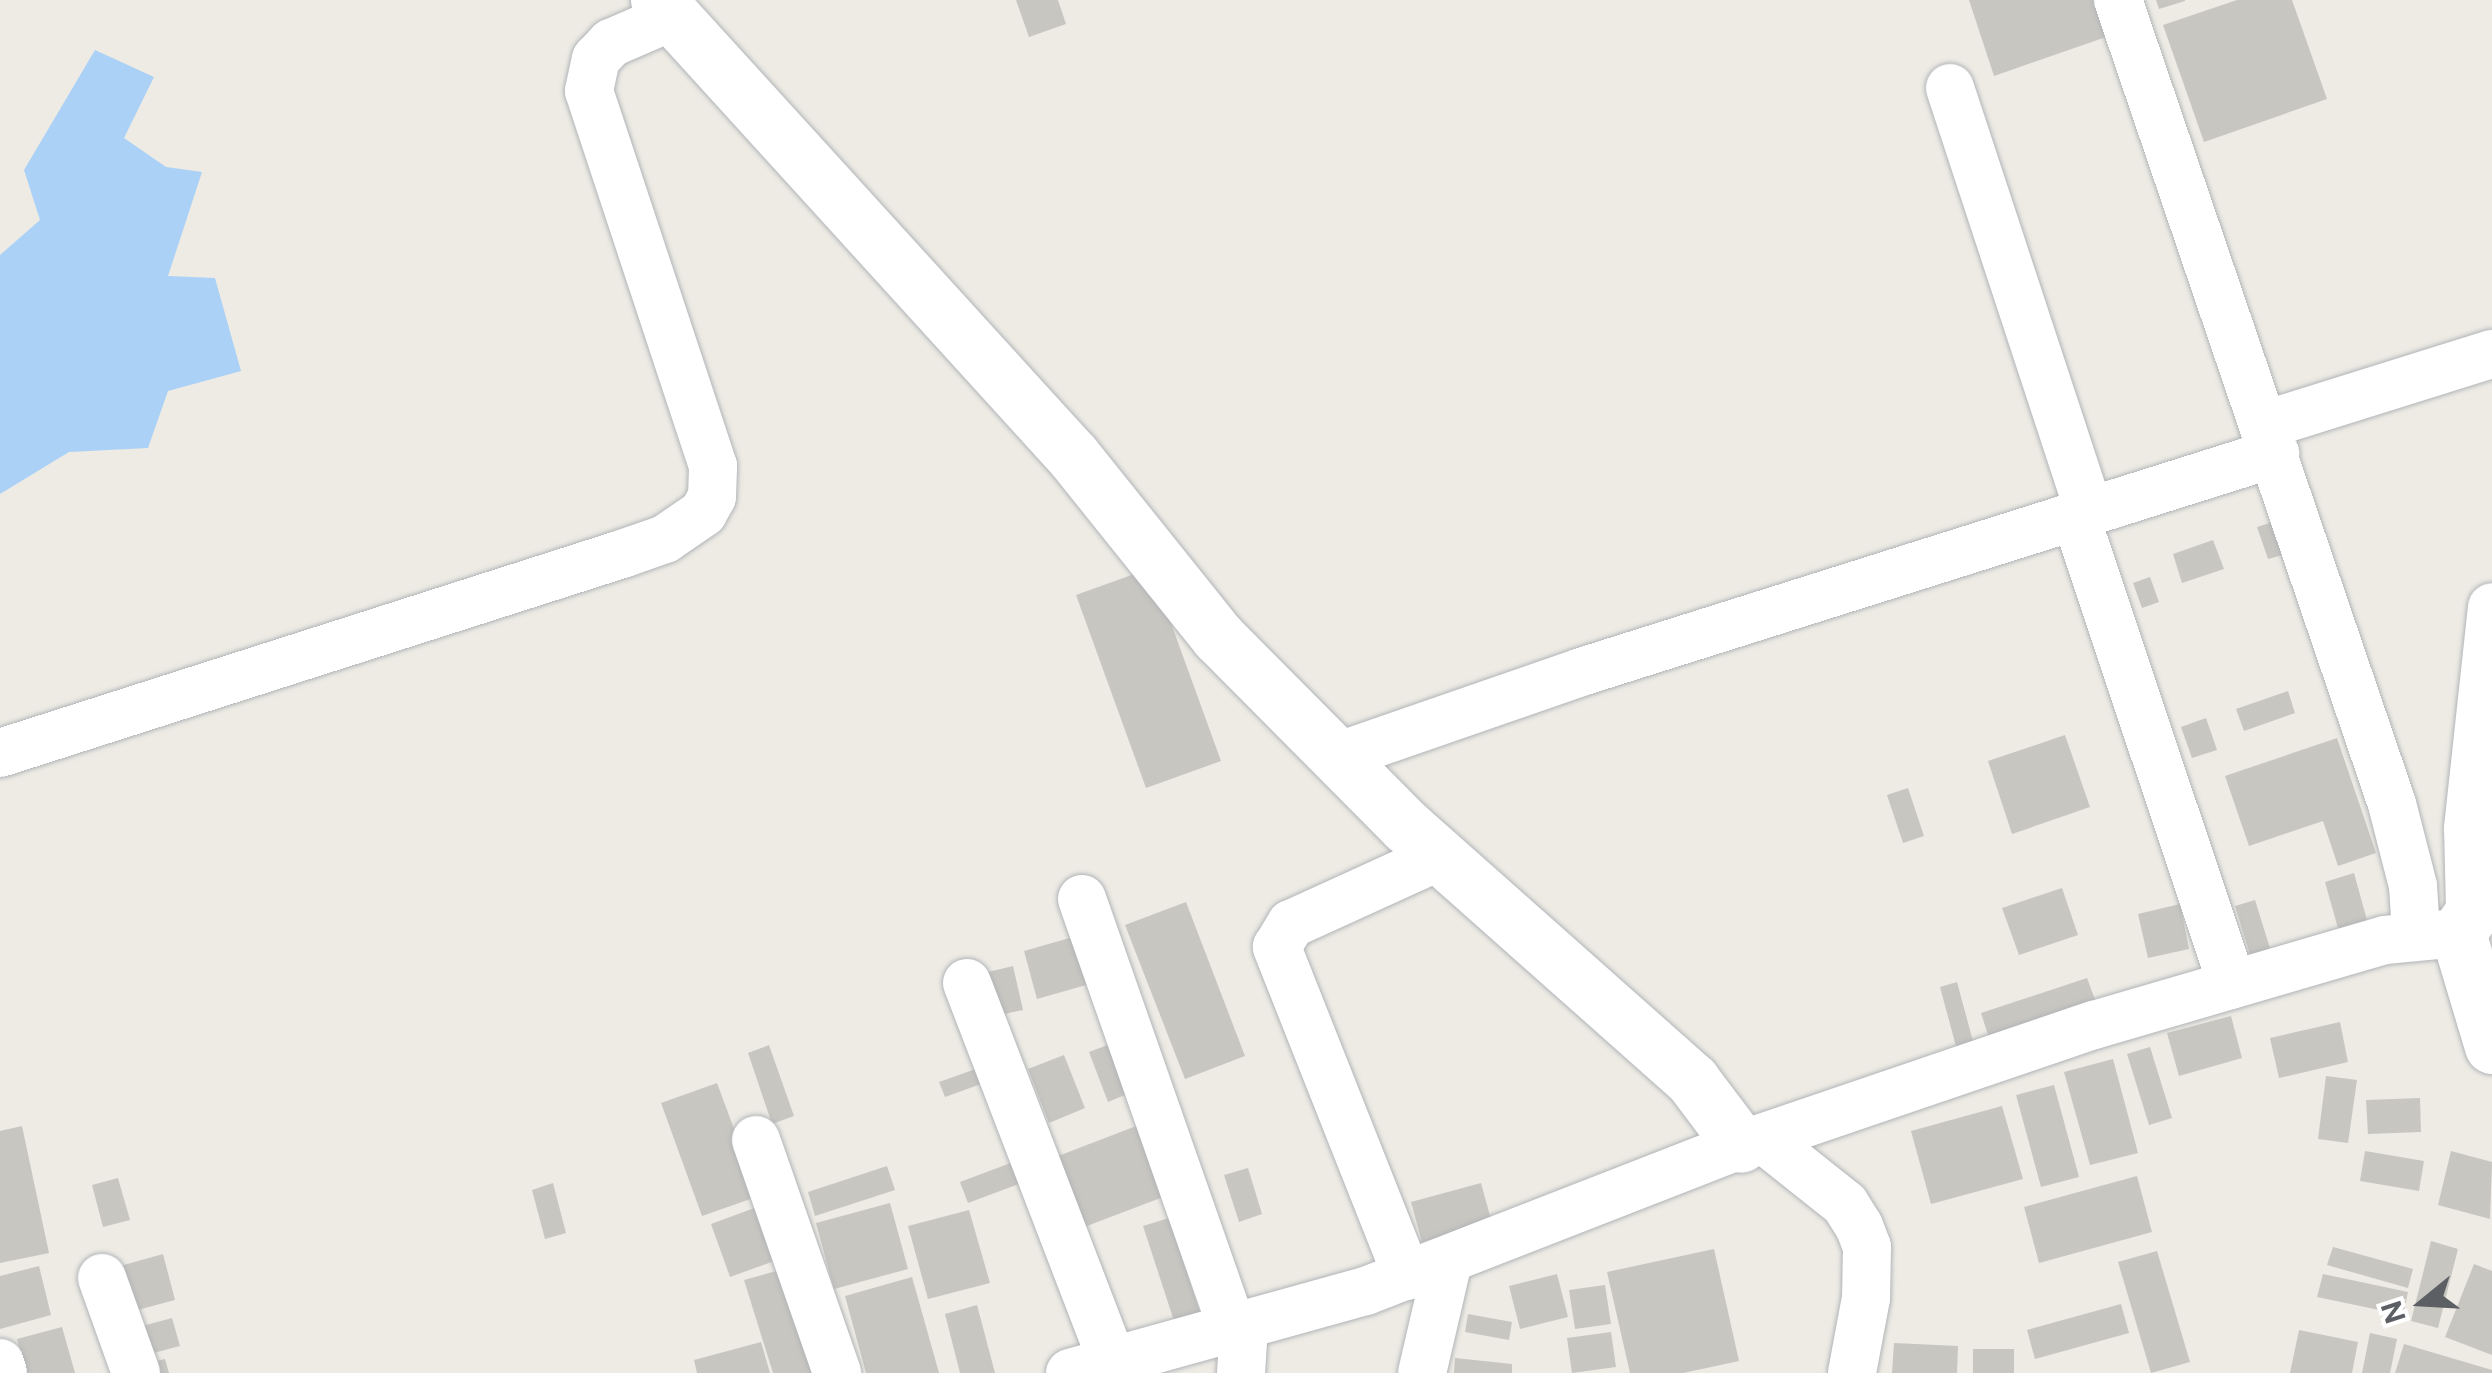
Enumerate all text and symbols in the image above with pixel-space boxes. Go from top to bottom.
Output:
north arrow [2372,1253,2472,1353]
text: N [2374,1297,2412,1328]

